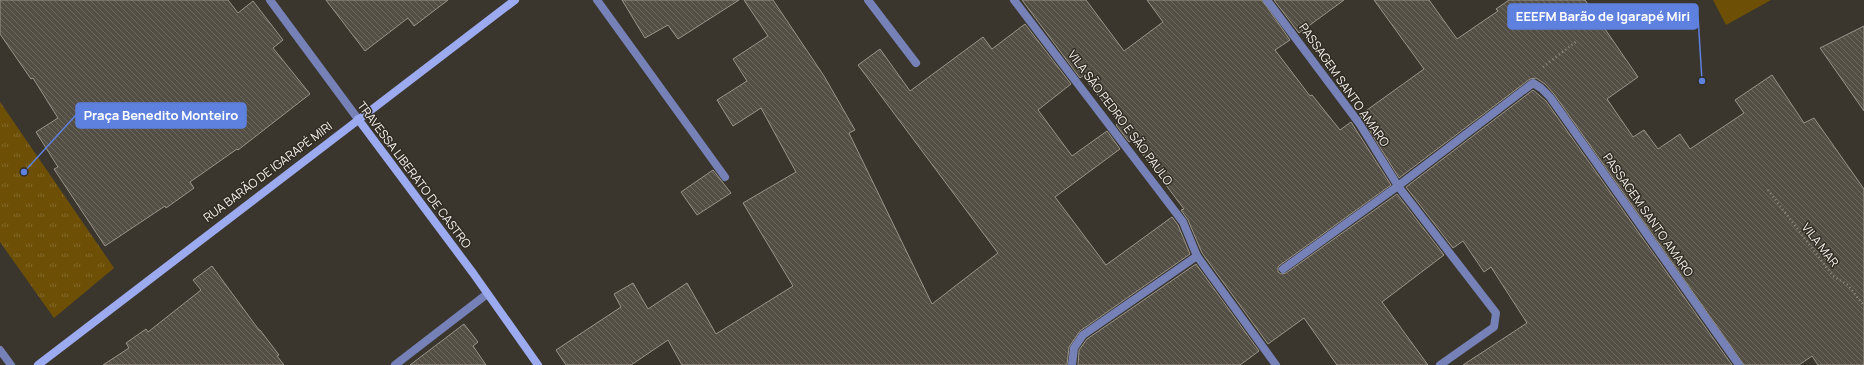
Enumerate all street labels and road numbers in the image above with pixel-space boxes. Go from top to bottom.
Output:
street label: PASSAGEM SANTO AMARO [1295,20,1394,150]
street label: VILA SÃO PEDRO E SÃO PAULO [1064,47,1177,189]
street label: TRAVESSA LIBERATO DE CASTRO [353,98,475,252]
street label: RUA BARÃO DE IGARAPÉ MIRI [200,117,336,226]
street label: PASSAGEM SANTO AMARO [1599,150,1698,280]
street label: VILA MAR [1798,219,1843,271]

